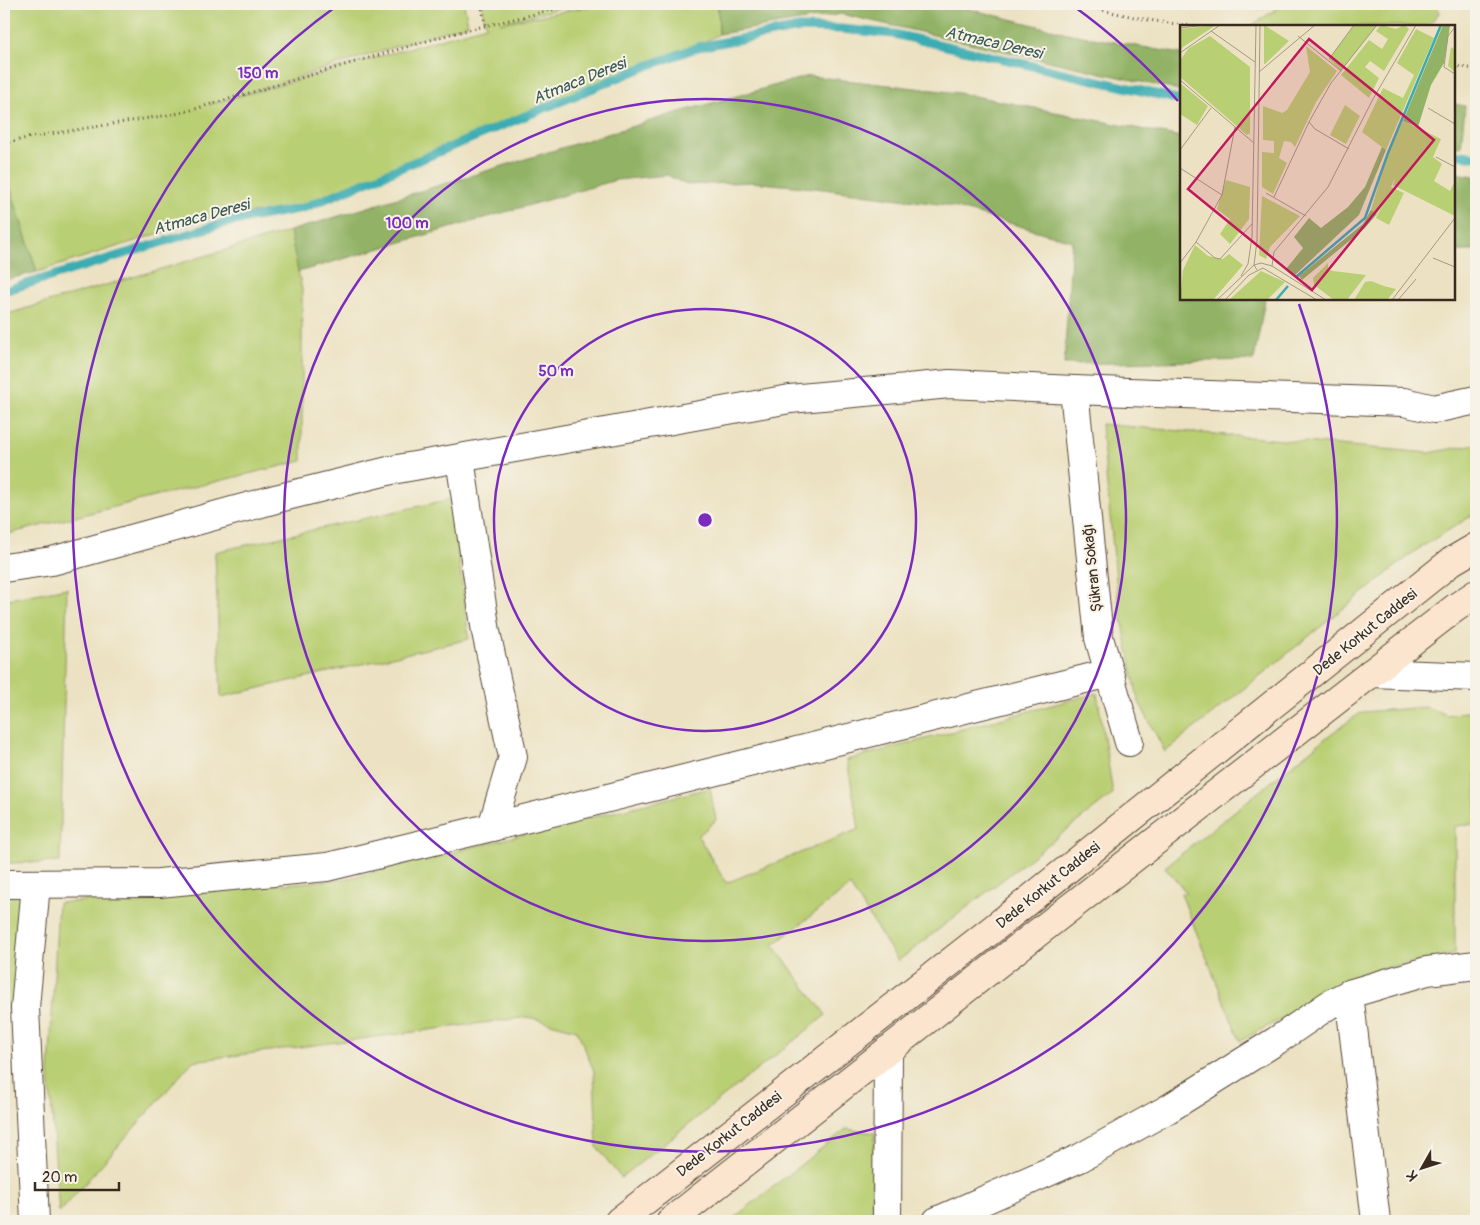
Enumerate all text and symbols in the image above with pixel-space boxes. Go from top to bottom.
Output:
water label: Atmaca Deresi [943,22,1046,64]
inset map [1180,25,1455,300]
water label: Atmaca Deresi [530,52,631,109]
text: 150 m [238,64,278,83]
water label: Atmaca Deresi [151,194,254,239]
text: 100 m [386,214,428,233]
text: 50 m [539,362,573,381]
centre of rings [696,511,714,529]
street label: Şükran Sokağı [1078,523,1107,613]
street label: Dede Korkut Caddesi [1309,584,1421,680]
street label: Dede Korkut Caddesi [992,837,1104,933]
street label: Dede Korkut Caddesi [673,1087,786,1181]
north arrow [1398,1142,1448,1192]
scale bar [35,1160,119,1192]
text: K [1403,1167,1422,1185]
text: 20 m [42,1168,77,1187]

